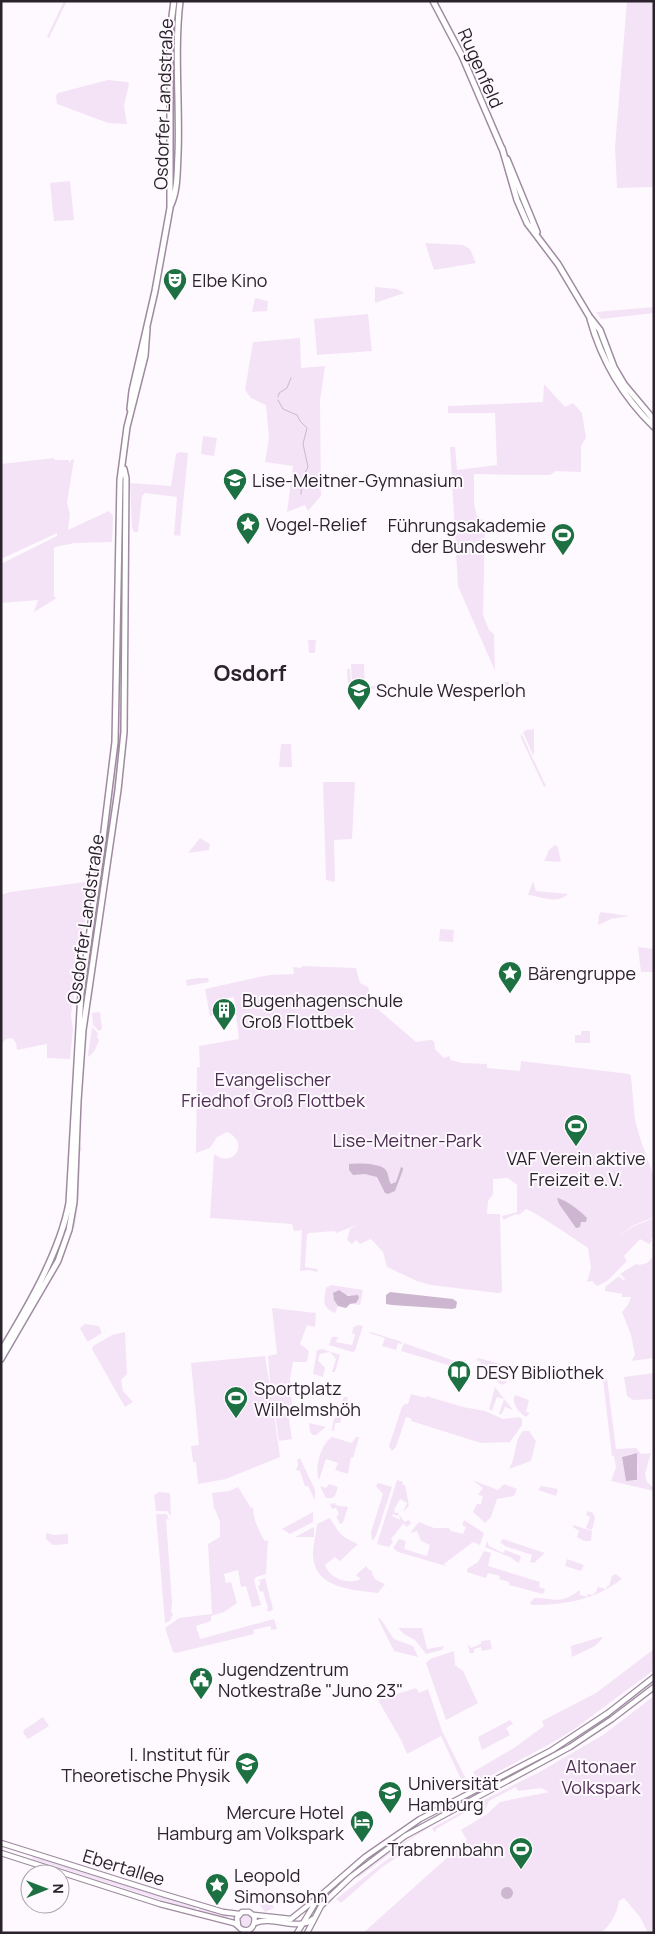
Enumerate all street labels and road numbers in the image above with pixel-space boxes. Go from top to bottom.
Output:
street label: Osdorfer Landstraße [148,18,178,190]
street label: Rugenfeld [453,24,509,112]
street label: Osdorfer Landstraße [61,832,109,1006]
street label: Ebertallee [80,1843,168,1891]

